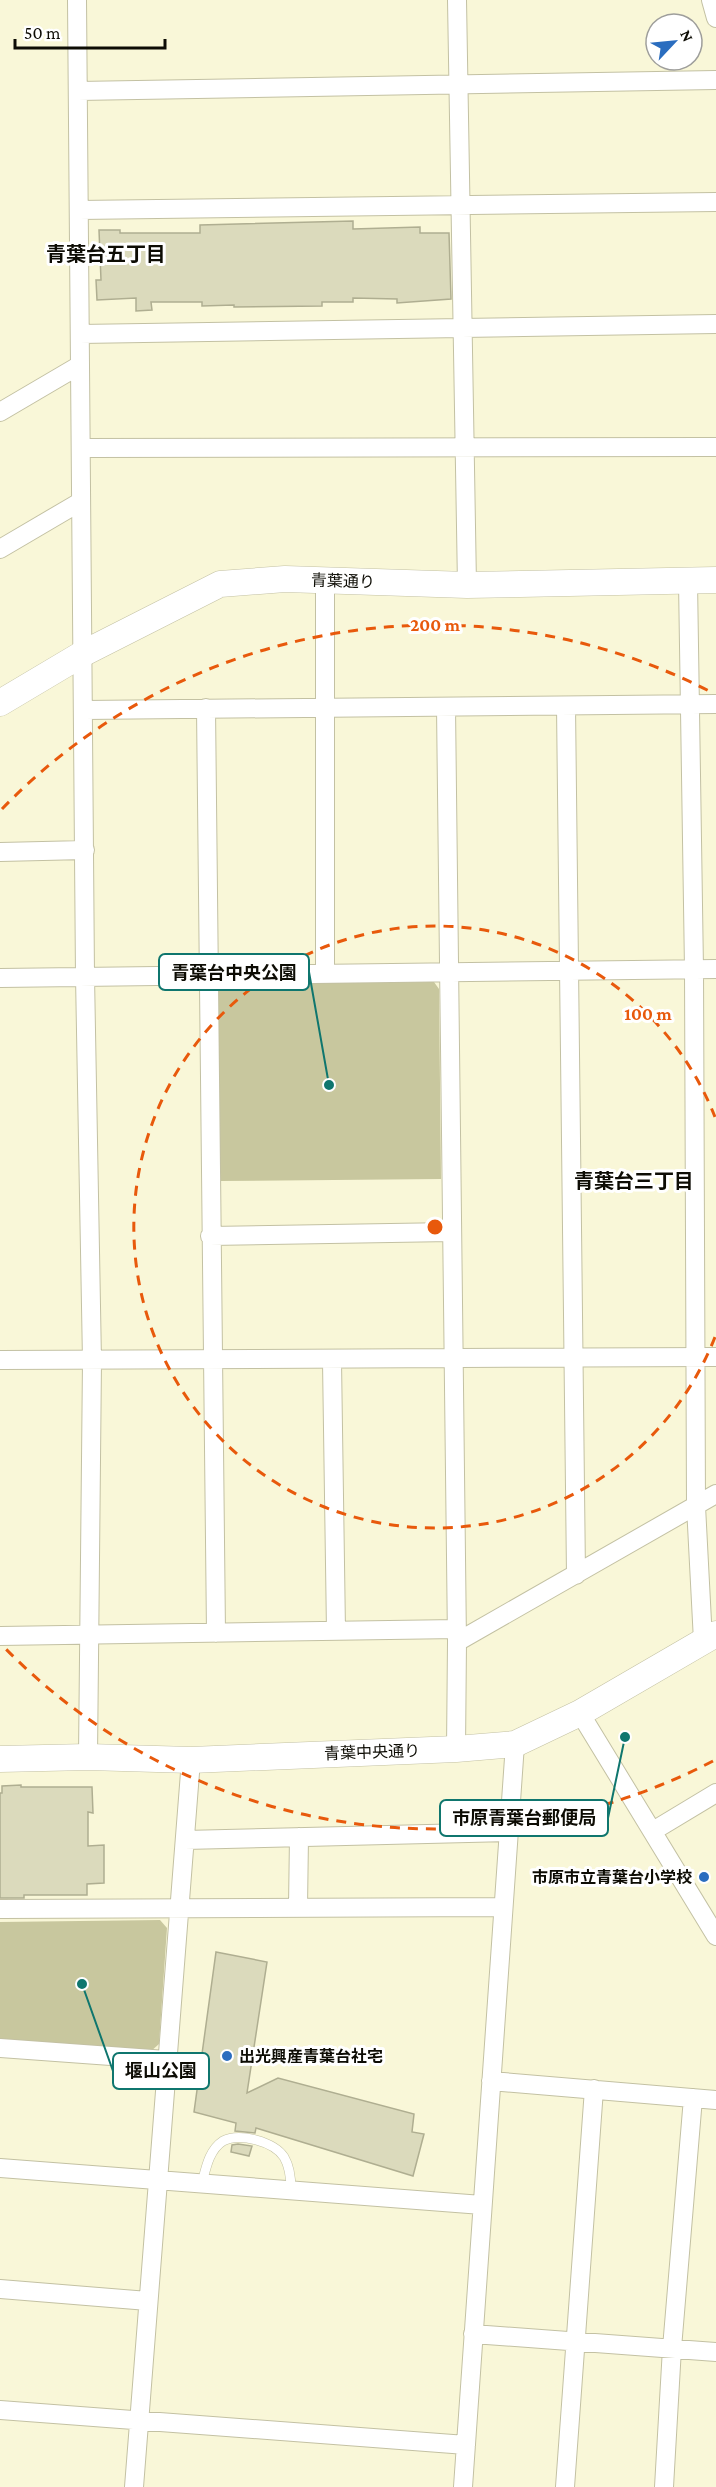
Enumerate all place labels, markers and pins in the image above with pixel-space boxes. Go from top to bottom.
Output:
callout: 青葉台中央公園 [159,954,309,990]
centre of rings [425,1217,445,1237]
callout: 市原青葉台郵便局 [440,1800,608,1836]
place label: 市原市立青葉台小学校 [532,1869,692,1886]
marker: 市原市立青葉台小学校 [697,1870,711,1884]
place label: 出光興産青葉台社宅 [239,2047,383,2065]
marker: 出光興産青葉台社宅 [220,2049,234,2063]
callout: 堰山公園 [113,2053,209,2089]

